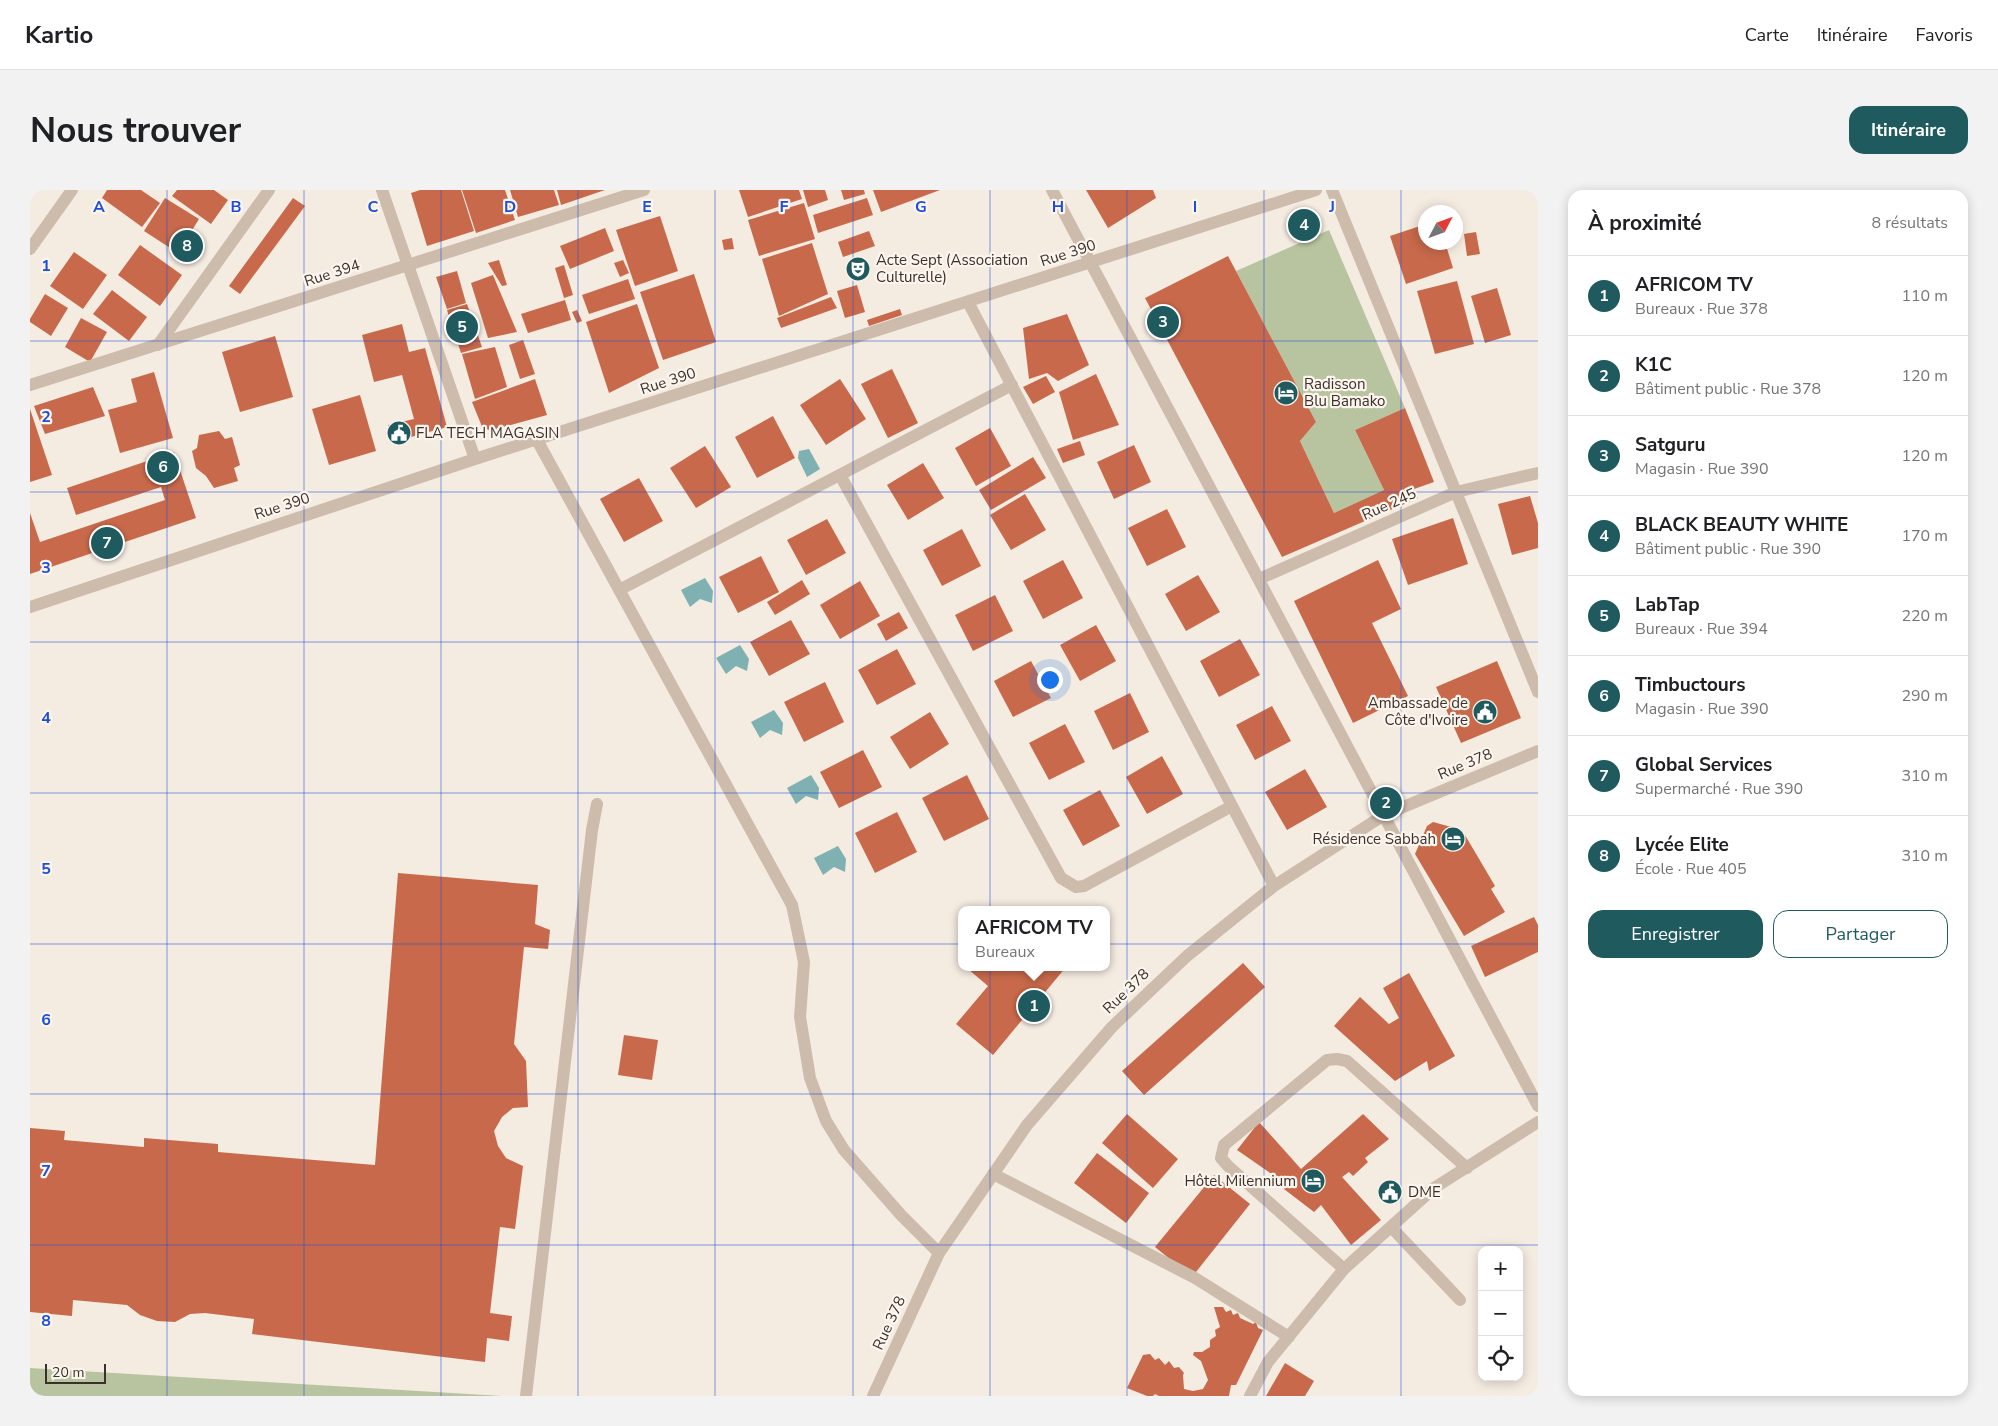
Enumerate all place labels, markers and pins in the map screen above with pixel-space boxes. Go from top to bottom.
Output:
pin: 4 [1288,206,1320,244]
pin: 8 [171,227,203,265]
place label: Acte Sept (Association Culturelle) [876,250,1028,287]
theatre icon: Acte Sept (Association Culturelle) [845,256,871,282]
pin: 3 [1147,303,1179,341]
pin: 5 [446,308,478,346]
place label: Radisson Blu Bamako [1304,374,1385,411]
hotel icon: Radisson Blu Bamako [1273,380,1299,406]
public building icon: FLA TECH MAGASIN [386,420,412,446]
place label: FLA TECH MAGASIN [416,423,559,443]
pin: 6 [147,448,179,486]
pin: 7 [91,524,123,562]
place label: Ambassade de Côte d'Ivoire [1368,693,1468,730]
public building icon: Ambassade de Côte d'Ivoire [1472,699,1498,725]
pin: 2 [1370,784,1402,822]
hotel icon: Résidence Sabbah [1440,826,1466,852]
place label: Résidence Sabbah [1312,829,1436,849]
pin: 1 [1018,987,1050,1025]
hotel icon: Hôtel Milennium [1300,1168,1326,1194]
place label: Hôtel Milennium [1184,1171,1296,1191]
public building icon: DME [1377,1179,1403,1205]
place label: DME [1408,1182,1441,1202]

